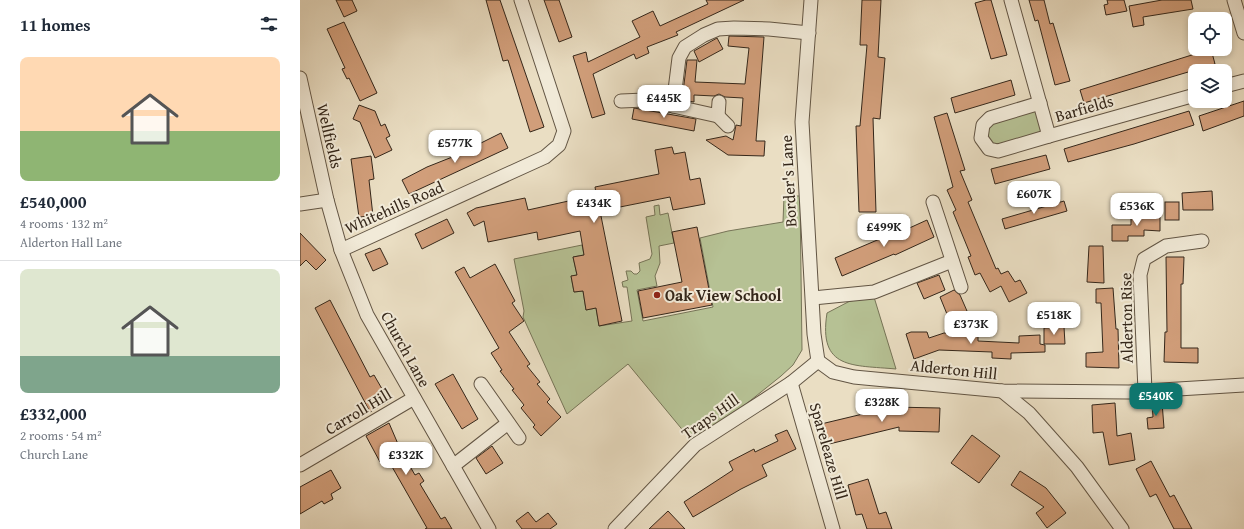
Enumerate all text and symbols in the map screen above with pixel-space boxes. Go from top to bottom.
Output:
text: 11 homes [20,12,91,37]
map controls [1188,12,1232,108]
button: locate [1188,12,1232,56]
icon: filters [258,13,280,35]
button: layers [1188,64,1232,108]
icon: home [114,83,186,155]
pin: £445K [636,85,692,119]
text: £445K [646,88,682,107]
street label: Barfields [1052,88,1116,128]
street label: Wellfields [311,101,349,171]
pin: £577K [427,130,483,164]
text: £577K [437,133,473,152]
street label: Border's Lane [774,134,802,228]
street label: Whitehills Road [341,174,448,240]
pin: £607K [1006,181,1062,215]
text: £607K [1016,184,1052,203]
text: £540,000 [20,189,86,214]
pin: £434K [566,190,622,224]
text: £434K [576,193,612,212]
pin: £536K [1109,193,1165,227]
text: £536K [1119,196,1155,215]
text: 4 rooms · 132 m² [20,214,108,233]
pin: £499K [856,214,912,248]
text: £499K [866,217,902,236]
text: Alderton Hall Lane [20,233,122,252]
street label: Alderton Rise [1113,272,1139,364]
place label: Oak View School [665,283,782,307]
marker: Oak View School [652,290,662,300]
icon: home [114,295,186,367]
pin: £518K [1026,302,1082,336]
text: £518K [1036,305,1072,324]
street label: Church Lane [375,306,437,392]
pin: £373K [943,311,999,345]
text: £373K [953,314,989,333]
street label: Alderton Hill [909,353,999,386]
street label: Carroll Hill [320,381,396,440]
pin: £540K [1128,383,1184,417]
text: £540K [1138,386,1174,405]
street label: Traps Hill [676,387,744,445]
pin: £328K [854,389,910,423]
text: £328K [864,392,900,411]
street label: Spareleaze Hill [804,400,854,503]
text: £332,000 [20,401,86,426]
text: 2 rooms · 54 m² [20,426,102,445]
pin: £332K [378,442,434,476]
text: Church Lane [20,445,88,464]
text: £332K [388,445,424,464]

